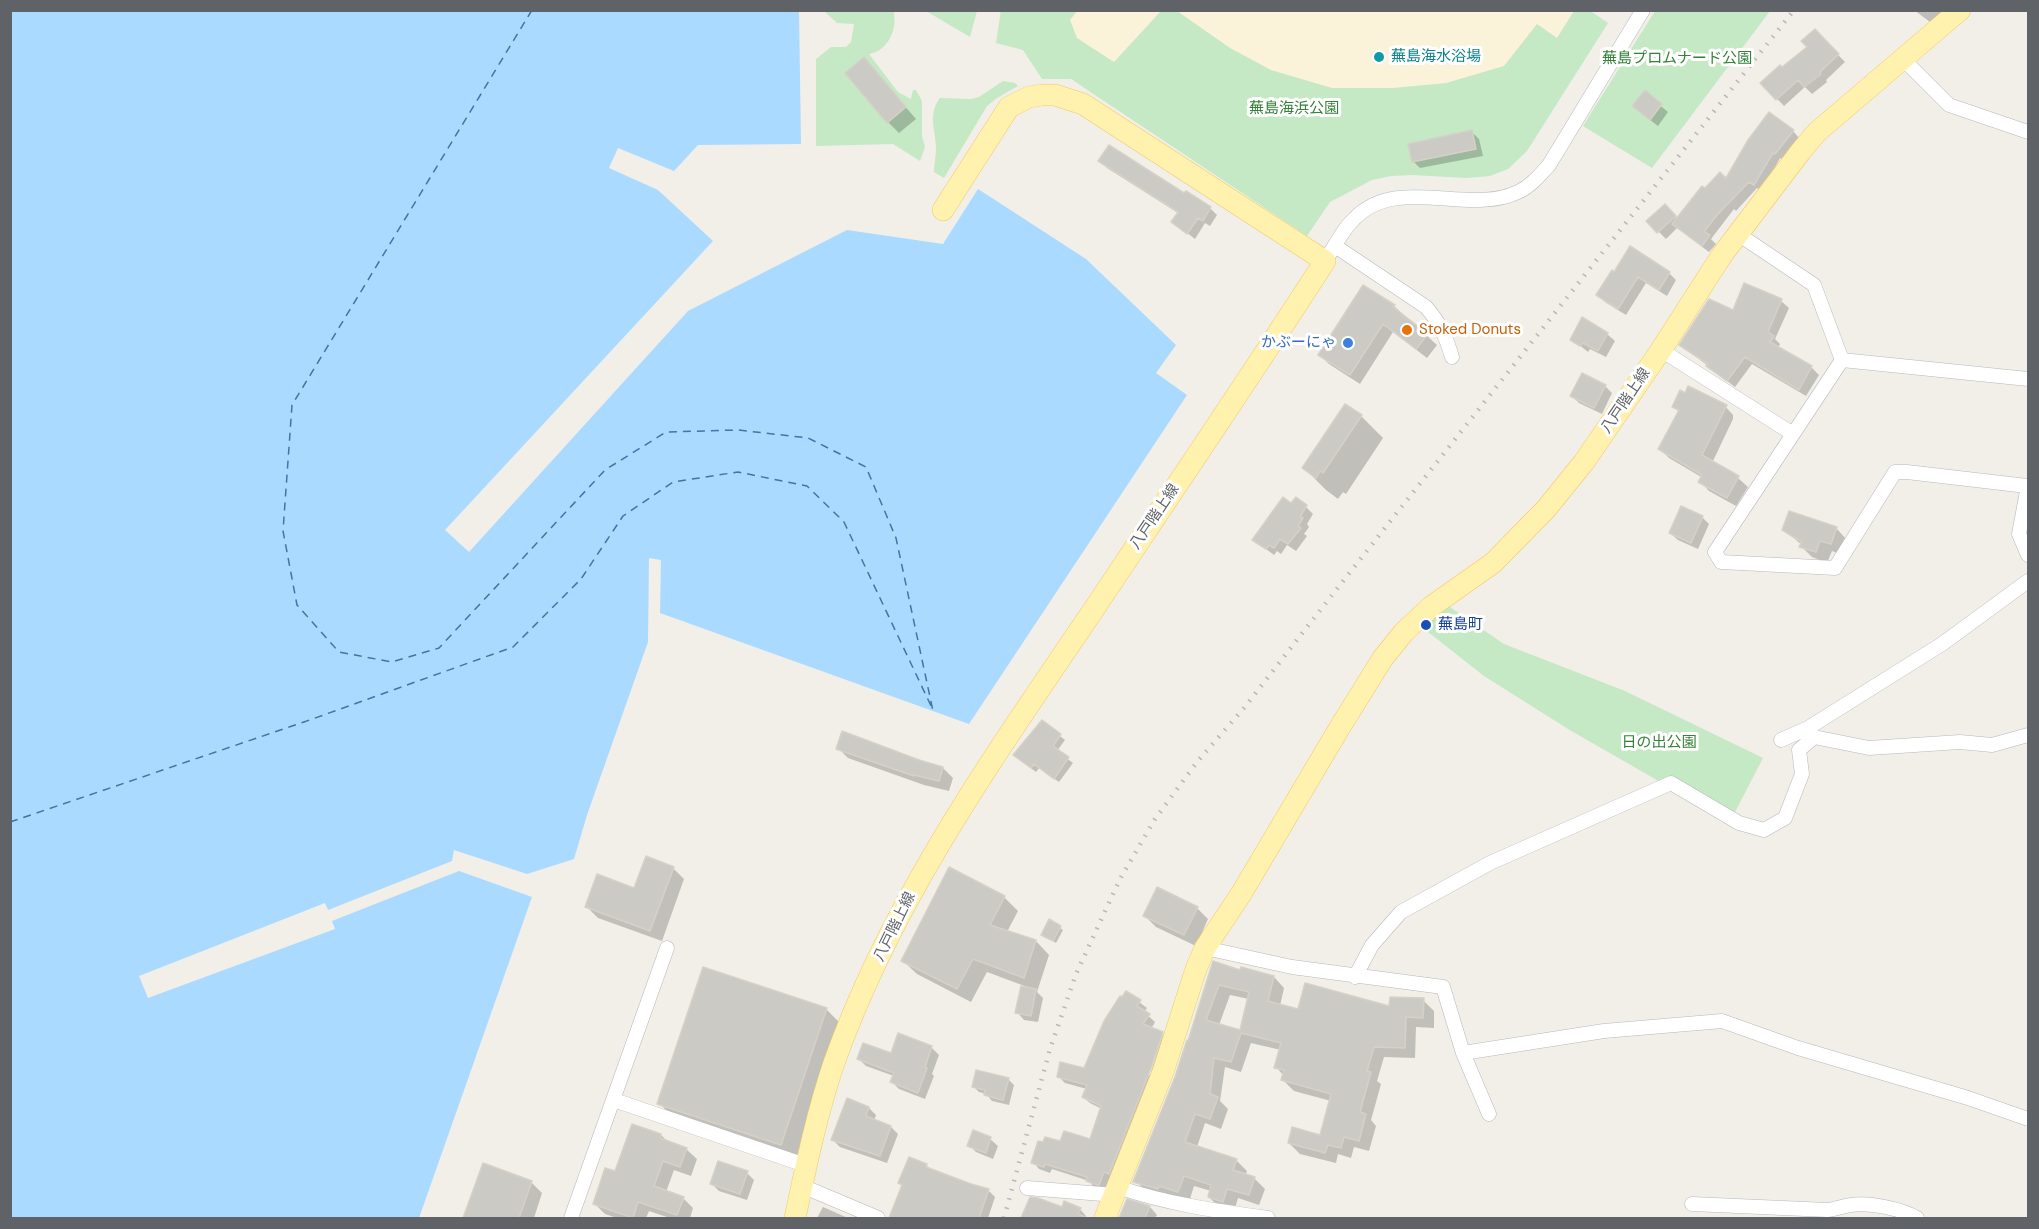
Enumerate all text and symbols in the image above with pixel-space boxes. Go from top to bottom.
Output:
place label: 蕪島海水浴場 [1391,48,1481,66]
marker: 蕪島海水浴場 [1372,50,1386,64]
park label: 蕪島プロムナード公園 [1602,50,1752,68]
park label: 蕪島海浜公園 [1249,100,1339,118]
place label: Stoked Donuts [1419,321,1521,339]
marker: Stoked Donuts [1400,323,1414,337]
place label: かぶーにゃ [1261,334,1336,352]
marker: かぶーにゃ [1341,336,1355,350]
street label: 八戸階上線 [1598,365,1654,437]
street label: 八戸階上線 [1127,481,1183,553]
place label: 蕪島町 [1438,616,1483,634]
marker: 蕪島町 [1419,618,1433,632]
park label: 日の出公園 [1622,734,1696,752]
street label: 八戸階上線 [870,889,920,965]

